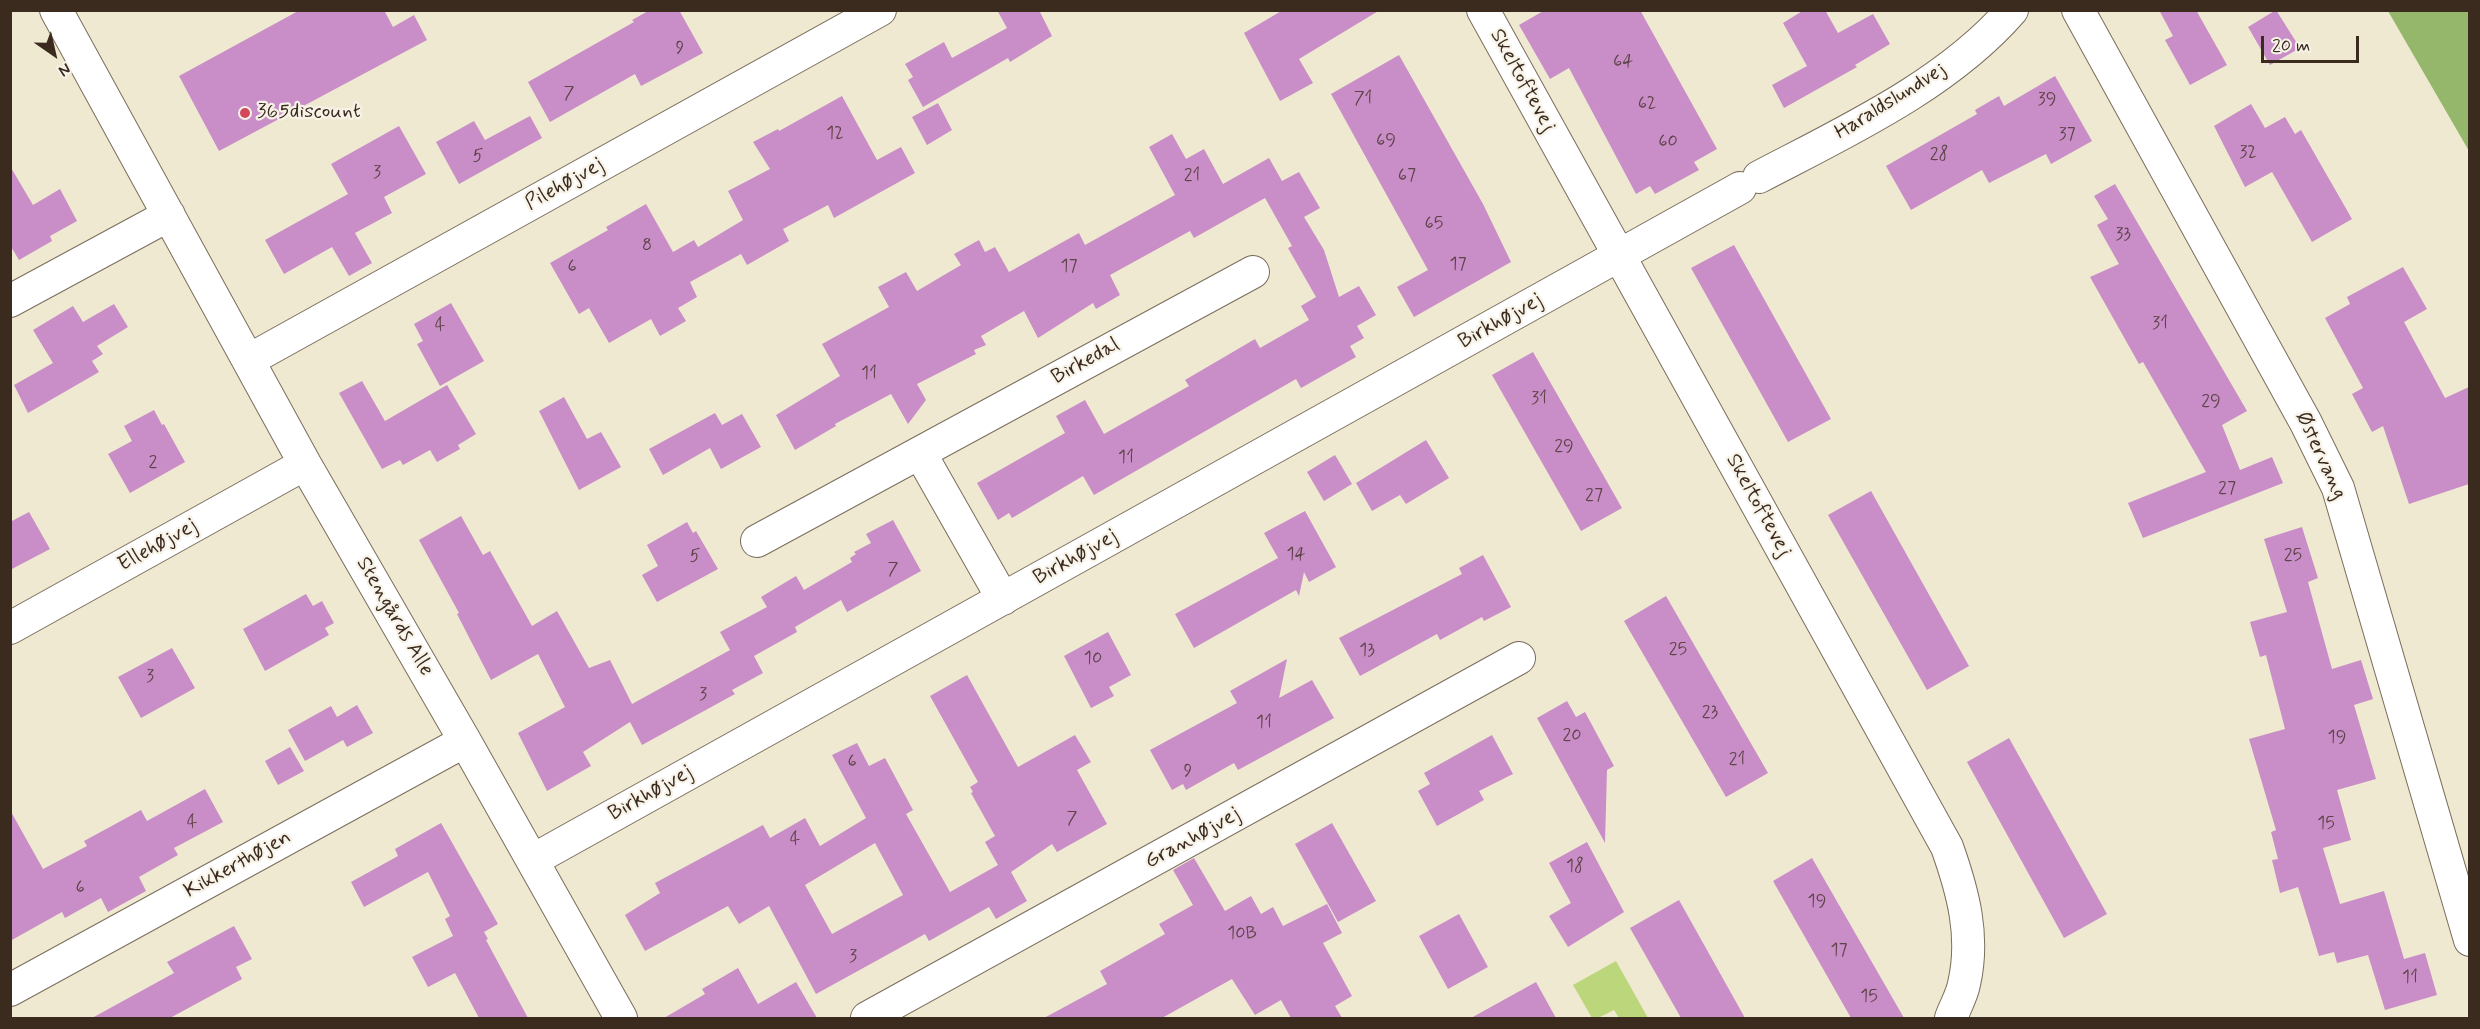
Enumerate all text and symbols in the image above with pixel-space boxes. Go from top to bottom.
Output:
north arrow [24,24,84,84]
scale bar [2264,24,2362,62]
street label: Skeltoftevej [1483,25,1561,137]
text: 20 m [2272,34,2310,58]
house number: 9 [676,38,684,60]
house number: 64 [1613,51,1633,73]
text: N [54,58,75,81]
street label: Haraldslundvej [1831,58,1951,146]
house number: 7 [564,83,574,105]
house number: 71 [1354,88,1372,110]
house number: 39 [2038,89,2056,111]
house number: 62 [1638,93,1656,115]
place label: 365discount [257,100,361,126]
marker: 365discount [238,106,252,120]
house number: 12 [826,123,844,145]
house number: 37 [2058,124,2076,146]
house number: 69 [1376,130,1396,152]
house number: 60 [1658,131,1678,153]
house number: 32 [2239,142,2257,164]
house number: 28 [1930,144,1948,166]
house number: 5 [473,146,483,168]
street label: Pilehøjvej [521,153,609,217]
house number: 3 [373,162,381,184]
house number: 21 [1184,165,1200,187]
house number: 67 [1398,165,1416,187]
house number: 65 [1425,213,1443,235]
house number: 33 [2115,224,2131,246]
house number: 8 [642,235,652,257]
house number: 17 [1449,254,1467,276]
house number: 6 [567,256,577,278]
house number: 17 [1060,256,1078,278]
street label: Birkhøjvej [1455,289,1547,355]
house number: 31 [2152,313,2168,335]
house number: 4 [435,315,445,337]
street label: Birkedal [1048,333,1124,391]
house number: 11 [861,363,877,385]
house number: 31 [1531,388,1547,410]
house number: 29 [2201,391,2221,413]
street label: Østervang [2289,408,2351,504]
house number: 29 [1554,436,1574,458]
house number: 11 [1118,447,1134,469]
street label: Skeltoftevej [1719,450,1797,562]
house number: 2 [149,452,157,474]
house number: 27 [2218,478,2236,500]
house number: 27 [1585,485,1603,507]
street label: Ellehøjvej [114,514,202,578]
street label: Birkhøjvej [1030,525,1122,591]
house number: 14 [1287,544,1305,566]
house number: 25 [2284,545,2302,567]
house number: 5 [690,546,700,568]
street label: Stengårds Alle [350,553,438,681]
house number: 7 [888,559,898,581]
house number: 25 [1669,639,1687,661]
house number: 13 [1359,640,1375,662]
house number: 10 [1084,648,1102,670]
house number: 3 [146,666,154,688]
house number: 3 [699,684,707,706]
house number: 23 [1702,702,1718,724]
house number: 11 [1256,712,1272,734]
house number: 20 [1562,725,1582,747]
house number: 19 [2328,727,2346,749]
house number: 21 [1729,749,1745,771]
house number: 6 [847,751,857,773]
street label: Birkhøjvej [605,761,697,827]
house number: 9 [1184,761,1192,783]
street label: Granhøjvej [1141,803,1245,875]
house number: 7 [1067,808,1077,830]
house number: 4 [187,812,197,834]
house number: 15 [2317,813,2335,835]
street label: Kikkerthøjen [180,825,296,905]
house number: 4 [790,829,800,851]
house number: 18 [1566,856,1584,878]
house number: 6 [75,877,85,899]
house number: 19 [1808,891,1826,913]
house number: 10B [1227,923,1257,945]
house number: 17 [1830,940,1848,962]
house number: 3 [849,946,857,968]
house number: 11 [2402,967,2418,989]
house number: 15 [1860,986,1878,1008]

